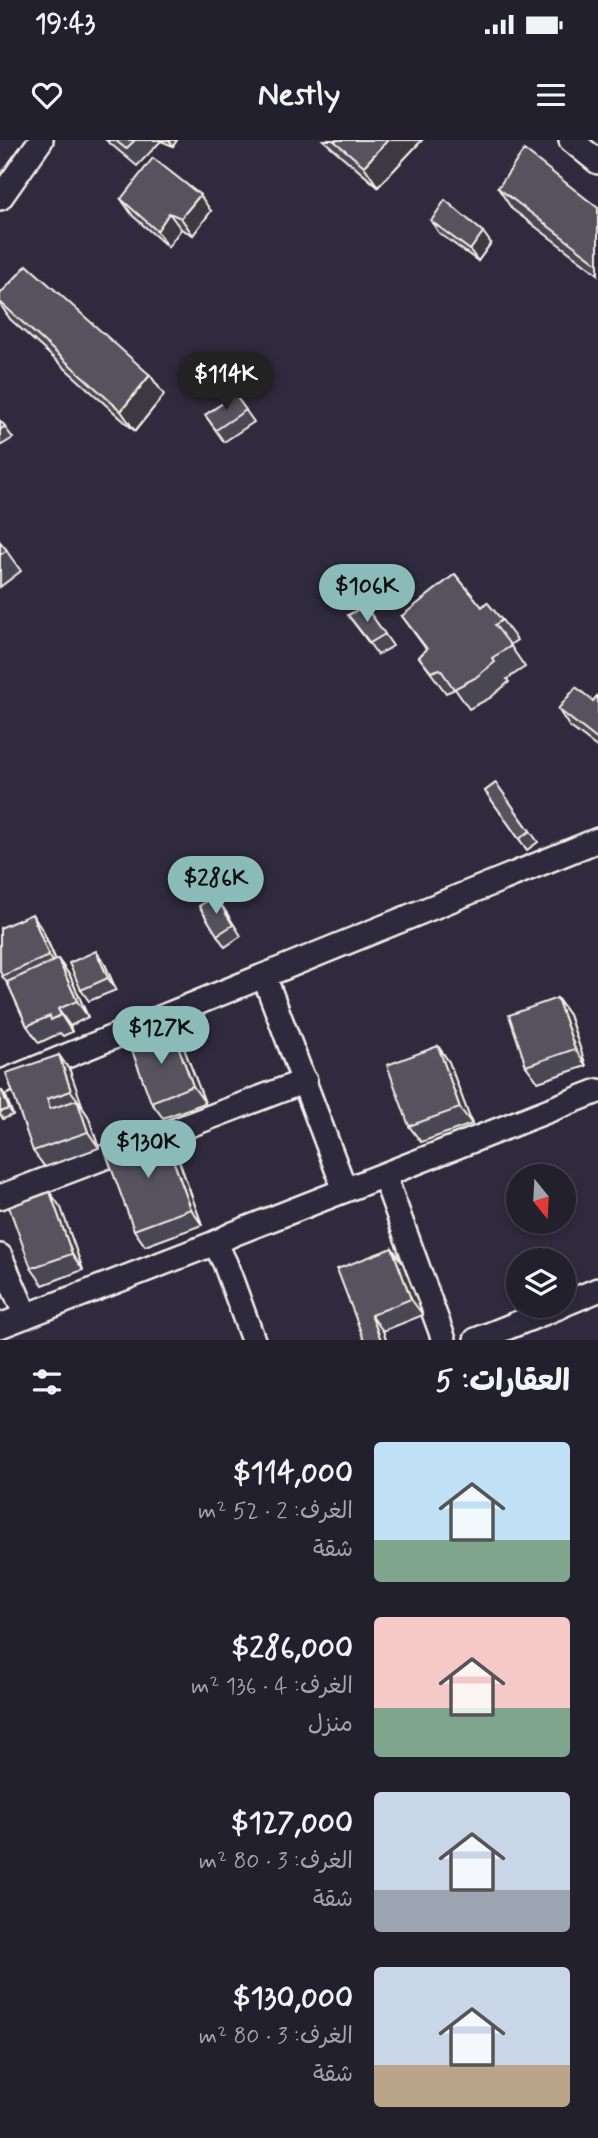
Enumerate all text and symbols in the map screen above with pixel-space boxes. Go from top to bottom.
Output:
text: 19:43 [35,8,95,42]
text: Nestly [258,74,340,116]
icon: heart [28,76,66,114]
icon: menu [532,76,570,114]
pin: $114K [177,352,275,412]
text: $114K [194,360,258,390]
pin: $106K [318,564,416,624]
text: $106K [335,572,399,602]
pin: $286K [167,856,265,916]
text: $286K [184,864,248,894]
pin: $127K [112,1006,210,1066]
text: $127K [128,1014,194,1044]
pin: $130K [99,1121,197,1180]
text: $130K [116,1128,180,1158]
north arrow [506,1164,576,1234]
map controls [506,1164,576,1318]
button: layers [506,1248,576,1318]
text: العقارات: 5 [435,1362,570,1401]
icon: filters [28,1363,66,1401]
text: $114,000 [233,1454,353,1493]
icon: home [430,1470,514,1554]
text: الغرف: 2 · 52 m² [198,1497,353,1527]
text: شقة [313,1535,353,1565]
text: $286,000 [232,1629,353,1668]
icon: home [430,1645,514,1729]
text: الغرف: 4 · 136 m² [191,1672,353,1702]
text: منزل [308,1710,353,1740]
text: $127,000 [231,1804,353,1843]
icon: home [430,1820,514,1904]
text: الغرف: 3 · 80 m² [199,1847,353,1877]
text: شقة [313,1885,353,1915]
text: $130,000 [233,1979,353,2018]
icon: home [430,1995,514,2079]
text: الغرف: 3 · 80 m² [199,2022,353,2052]
text: شقة [313,2060,353,2090]

